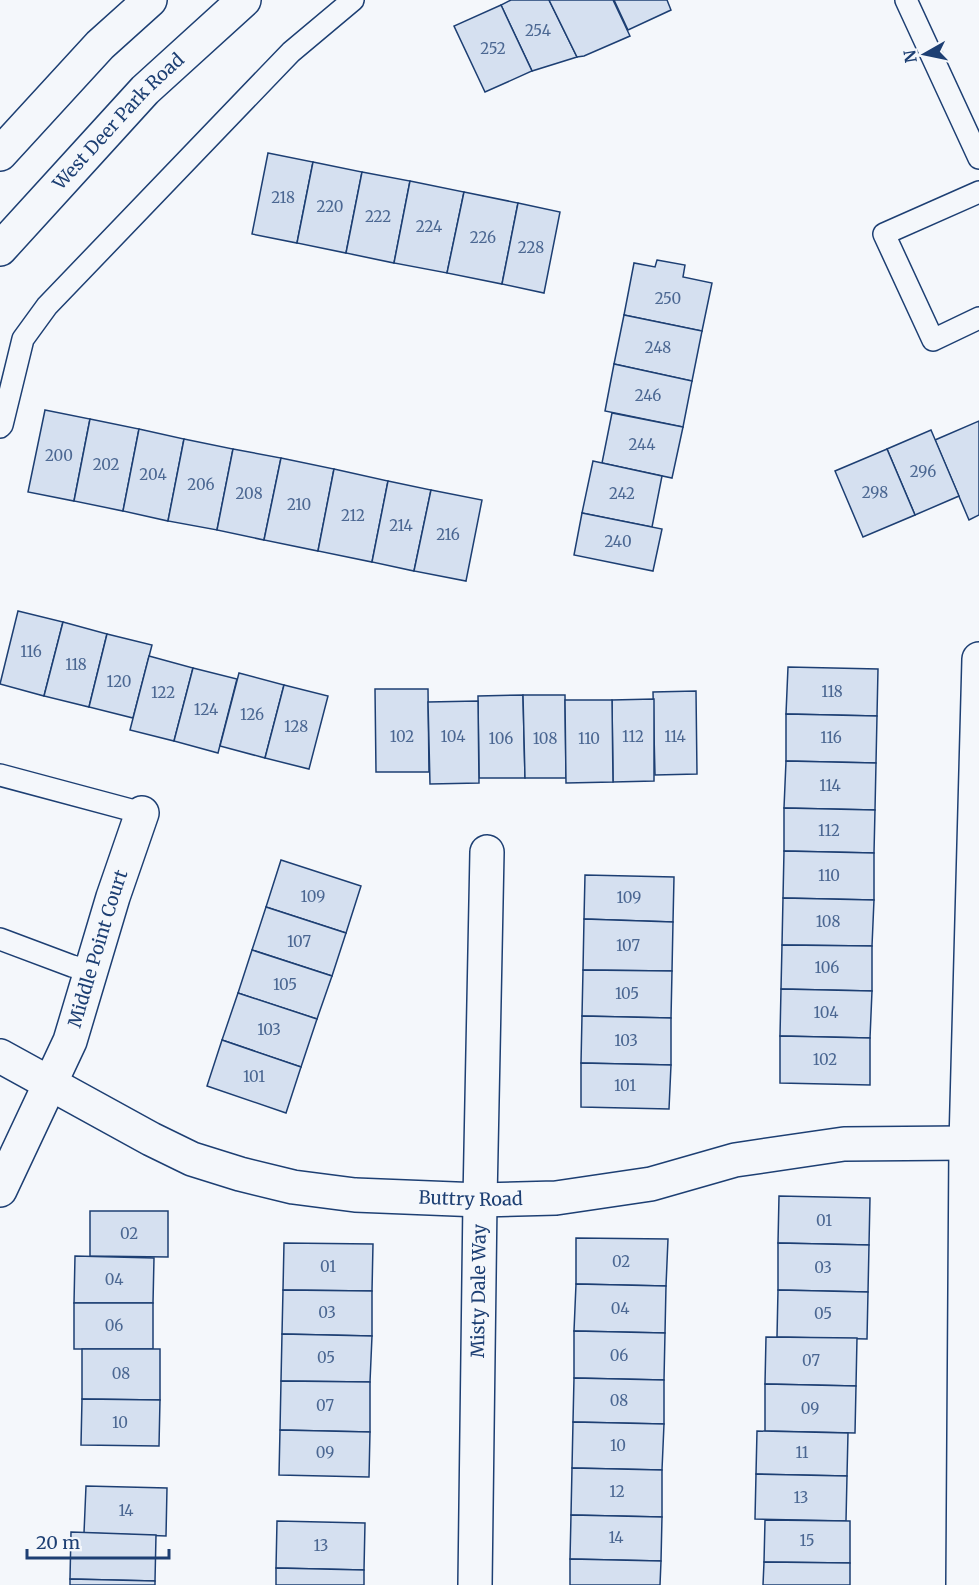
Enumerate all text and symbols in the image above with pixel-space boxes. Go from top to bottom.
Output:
house number: 254 [525,21,551,40]
north arrow [895,24,955,84]
house number: 252 [480,39,506,58]
street label: West Deer Park Road [47,48,189,195]
text: N [899,48,921,64]
house number: 218 [271,188,295,207]
house number: 220 [317,197,343,216]
house number: 222 [365,207,391,226]
house number: 224 [416,217,442,236]
house number: 226 [470,228,496,247]
house number: 228 [518,238,544,257]
house number: 250 [655,289,681,308]
house number: 248 [645,338,671,357]
house number: 246 [635,386,661,405]
house number: 244 [629,435,655,454]
house number: 200 [45,446,73,465]
house number: 202 [93,455,119,474]
house number: 296 [910,462,936,481]
house number: 204 [139,465,167,484]
house number: 206 [187,475,215,494]
house number: 298 [862,483,888,502]
house number: 208 [235,484,263,503]
house number: 242 [609,484,635,503]
house number: 210 [287,495,311,514]
house number: 212 [341,506,365,525]
house number: 214 [389,516,413,535]
house number: 216 [436,525,460,544]
house number: 240 [604,532,632,551]
house number: 116 [20,642,42,661]
house number: 118 [65,655,87,674]
house number: 120 [107,672,131,691]
house number: 118 [821,682,843,701]
house number: 122 [151,683,175,702]
house number: 124 [194,700,218,719]
house number: 126 [240,705,264,724]
house number: 128 [284,717,308,736]
house number: 102 [390,727,414,746]
house number: 104 [441,727,465,746]
house number: 112 [622,727,644,746]
house number: 114 [664,727,686,746]
house number: 116 [820,728,842,747]
house number: 106 [489,729,513,748]
house number: 108 [533,729,557,748]
house number: 110 [578,729,600,748]
house number: 114 [819,776,841,795]
house number: 112 [818,821,840,840]
house number: 110 [818,866,840,885]
street label: Middle Point Court [63,867,133,1030]
house number: 109 [301,887,325,906]
house number: 109 [617,888,641,907]
house number: 108 [816,912,840,931]
house number: 107 [287,932,311,951]
house number: 107 [616,936,640,955]
house number: 106 [815,958,839,977]
house number: 105 [273,975,297,994]
house number: 105 [615,984,639,1003]
house number: 104 [814,1003,838,1022]
house number: 103 [257,1020,281,1039]
house number: 103 [614,1031,638,1050]
house number: 102 [813,1050,837,1069]
house number: 101 [243,1067,265,1086]
house number: 101 [614,1076,636,1095]
street label: Buttry Road [418,1186,523,1211]
house number: 01 [816,1211,832,1230]
street label: Misty Dale Way [466,1223,491,1358]
house number: 02 [120,1224,138,1243]
house number: 02 [612,1252,630,1271]
house number: 01 [320,1257,336,1276]
house number: 03 [814,1258,832,1277]
house number: 04 [105,1270,123,1289]
house number: 04 [611,1299,629,1318]
house number: 03 [318,1303,336,1322]
house number: 05 [814,1304,832,1323]
house number: 06 [105,1316,123,1335]
house number: 06 [610,1346,628,1365]
house number: 05 [317,1348,335,1367]
house number: 07 [802,1351,820,1370]
house number: 08 [112,1364,130,1383]
house number: 08 [610,1391,628,1410]
house number: 07 [316,1396,334,1415]
house number: 09 [801,1399,819,1418]
house number: 10 [112,1413,128,1432]
house number: 10 [610,1436,626,1455]
house number: 09 [316,1443,334,1462]
house number: 11 [795,1443,809,1462]
house number: 12 [609,1482,625,1501]
house number: 13 [794,1488,808,1507]
house number: 14 [118,1501,134,1520]
scale bar [27,1522,170,1560]
house number: 14 [608,1528,624,1547]
text: 20 m [36,1531,80,1554]
house number: 15 [799,1531,815,1550]
house number: 13 [314,1536,328,1555]

